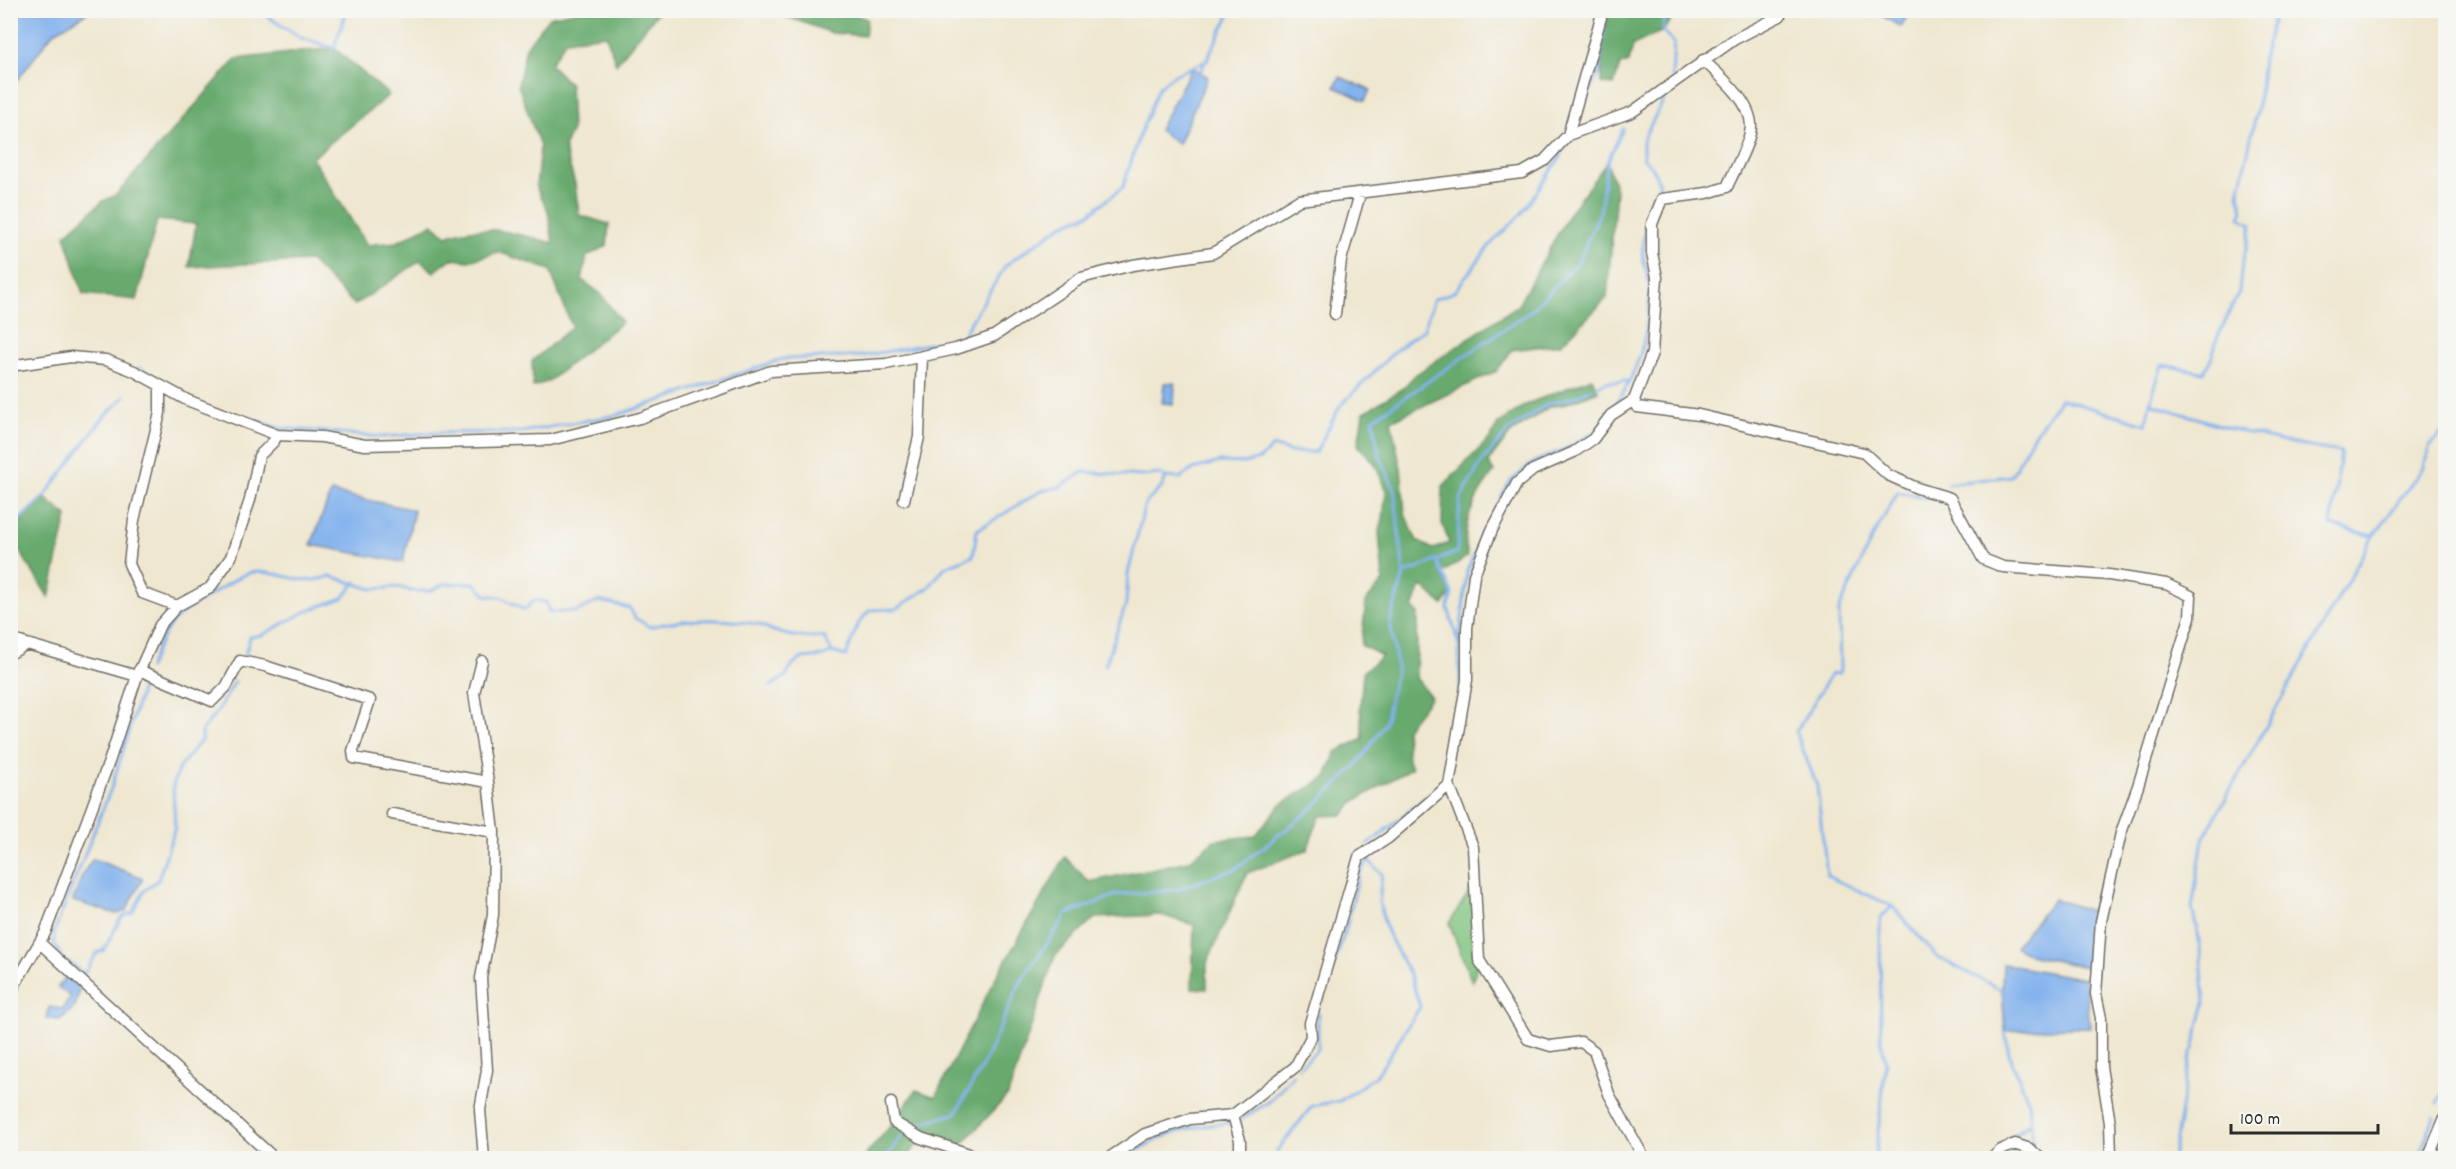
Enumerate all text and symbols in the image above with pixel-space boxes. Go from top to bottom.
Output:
scale bar [2231,1097,2378,1135]
text: 100 m [2240,1108,2280,1133]

